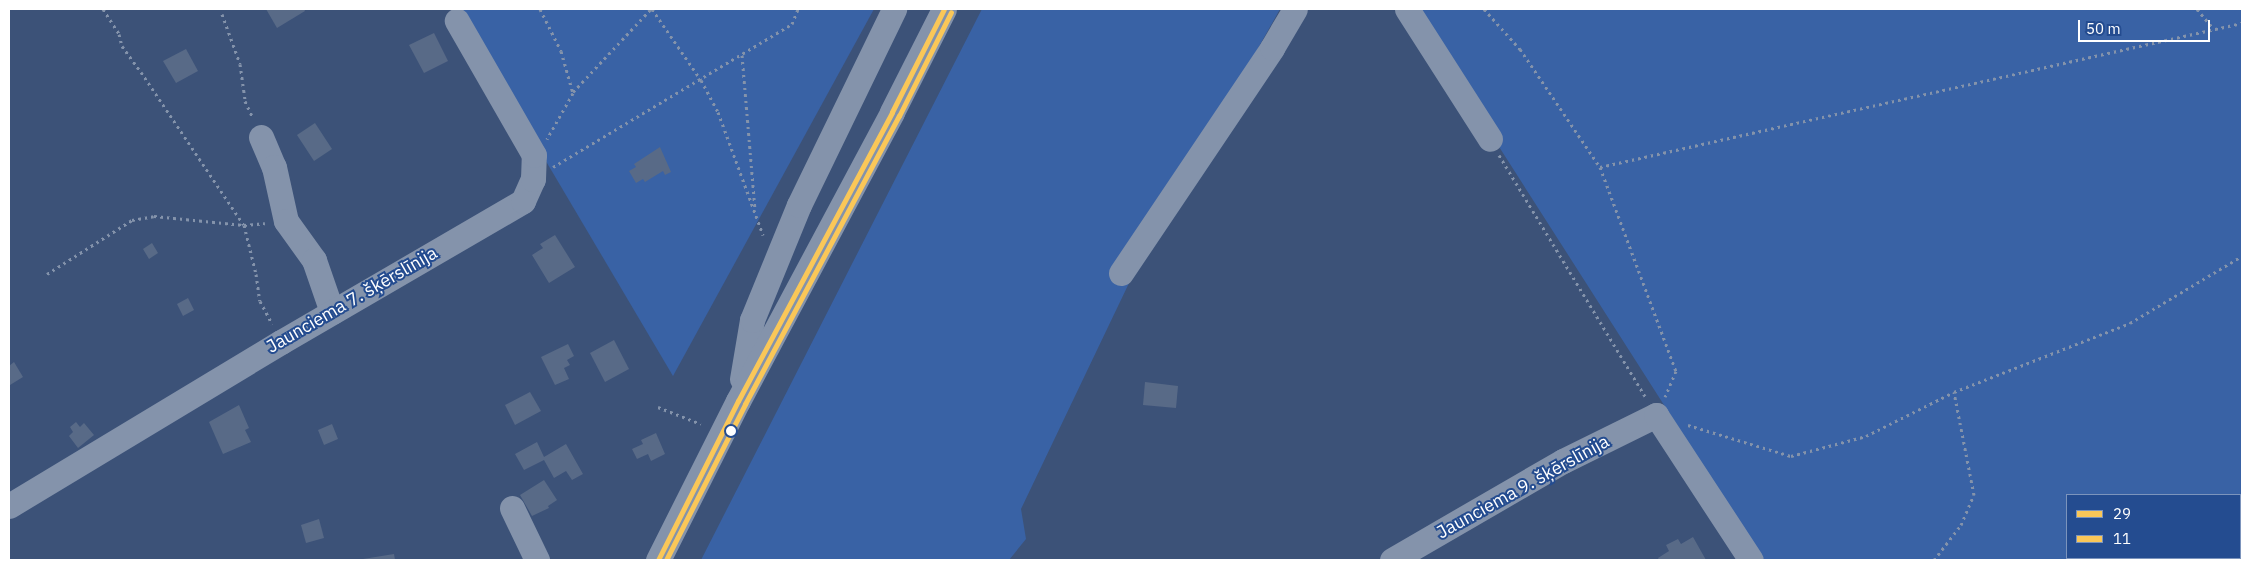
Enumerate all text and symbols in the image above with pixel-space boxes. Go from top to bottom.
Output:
scale bar [2081,10,2214,42]
text: 50 m [2086,19,2121,38]
street label: Jaunciema 7. šķērslīnija [263,242,441,358]
unlabelled marker [726,426,736,436]
street label: Jaunciema 9. šķērslīnija [1433,431,1613,543]
legend [2066,494,2241,559]
text: 29 [2113,504,2131,523]
text: 11 [2113,529,2131,548]

